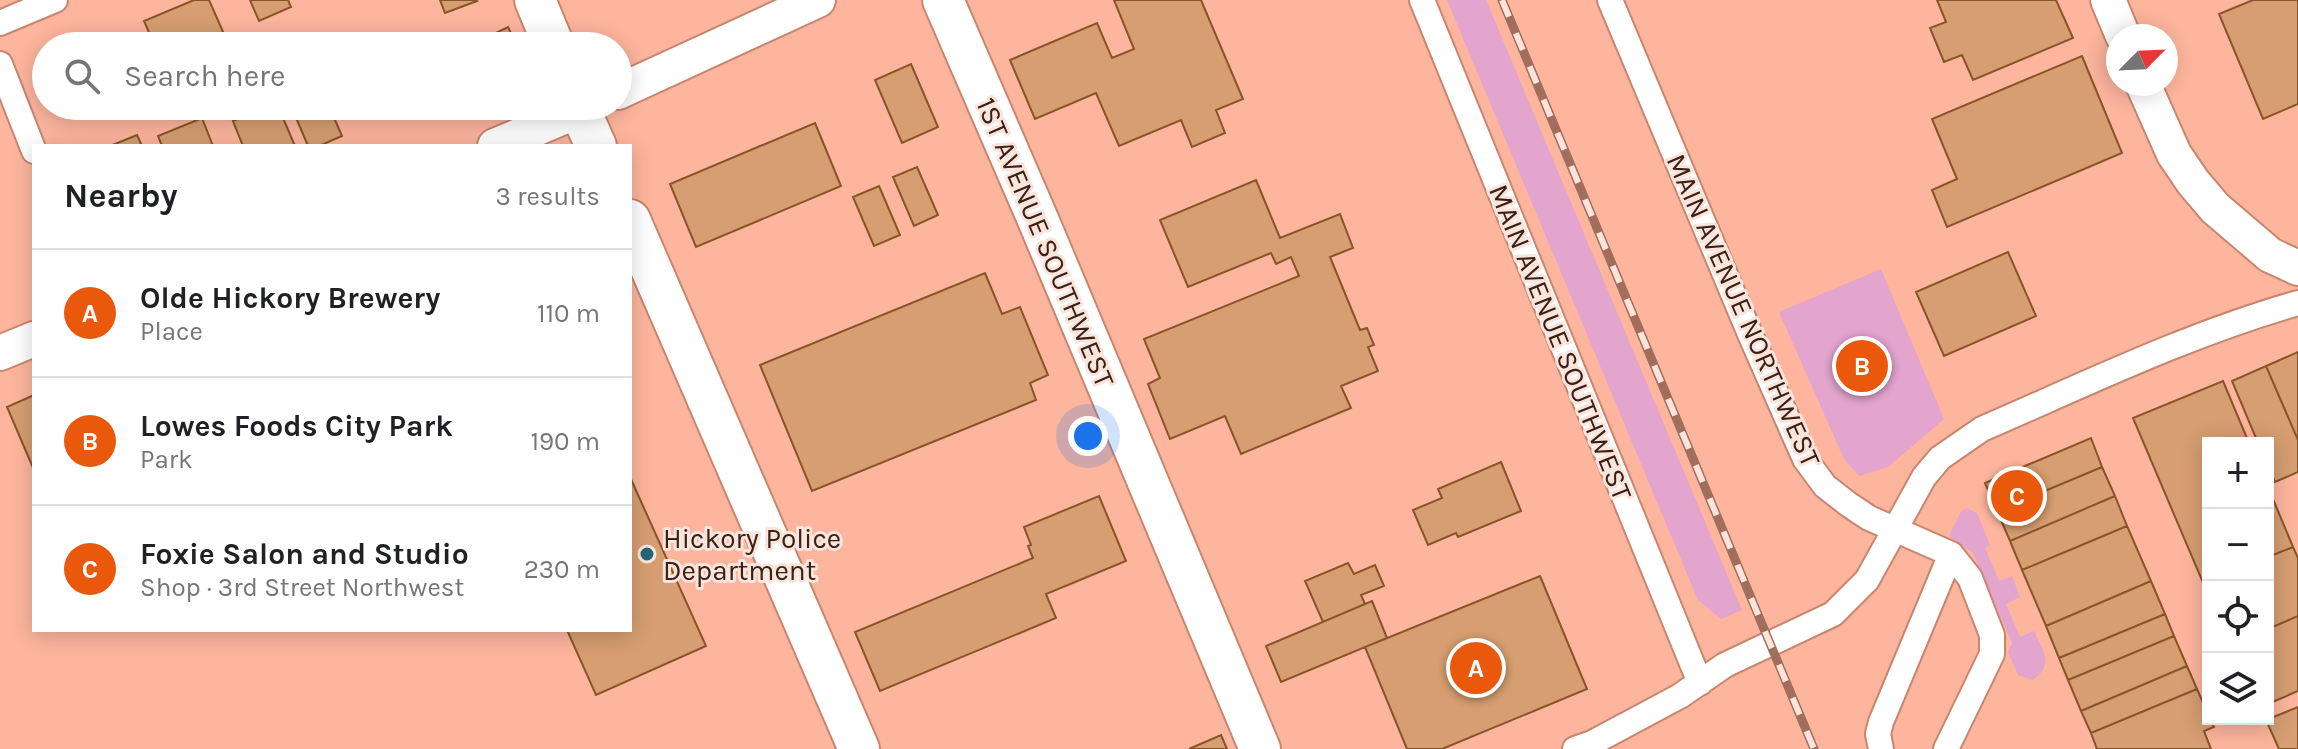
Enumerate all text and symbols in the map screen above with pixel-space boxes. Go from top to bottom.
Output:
north arrow [2106,24,2178,96]
search box [32,32,632,120]
icon: search [60,54,104,98]
text: Search here [124,58,285,94]
street label: 1ST AVENUE SOUTHWEST [970,93,1122,392]
street label: MAIN AVENUE NORTHWEST [1660,149,1828,472]
text: Nearby [64,176,178,216]
street label: MAIN AVENUE SOUTHWEST [1482,179,1639,505]
text: 3 results [496,181,600,212]
text: Olde Hickory Brewery [140,280,440,316]
text: A [82,298,98,329]
text: 110 m [537,298,600,329]
text: Place [140,316,203,347]
pin: B [1836,336,1888,396]
text: Lowes Foods City Park [140,408,453,444]
your location [1068,416,1108,456]
text: B [82,426,98,457]
text: 190 m [530,426,600,457]
map controls [2202,437,2274,725]
button: + [2202,437,2274,509]
text: Park [140,444,193,475]
pin: C [1991,466,2043,526]
button: − [2202,509,2274,581]
place label: Hickory Police Department [663,522,841,587]
text: Foxie Salon and Studio [140,536,469,572]
marker: Hickory Police Department [638,545,656,563]
text: C [82,554,98,585]
text: 230 m [524,554,600,585]
text: Shop · 3rd Street Northwest [140,572,464,603]
button: locate [2202,581,2274,653]
pin: A [1450,638,1502,698]
button: layers [2202,653,2274,725]

